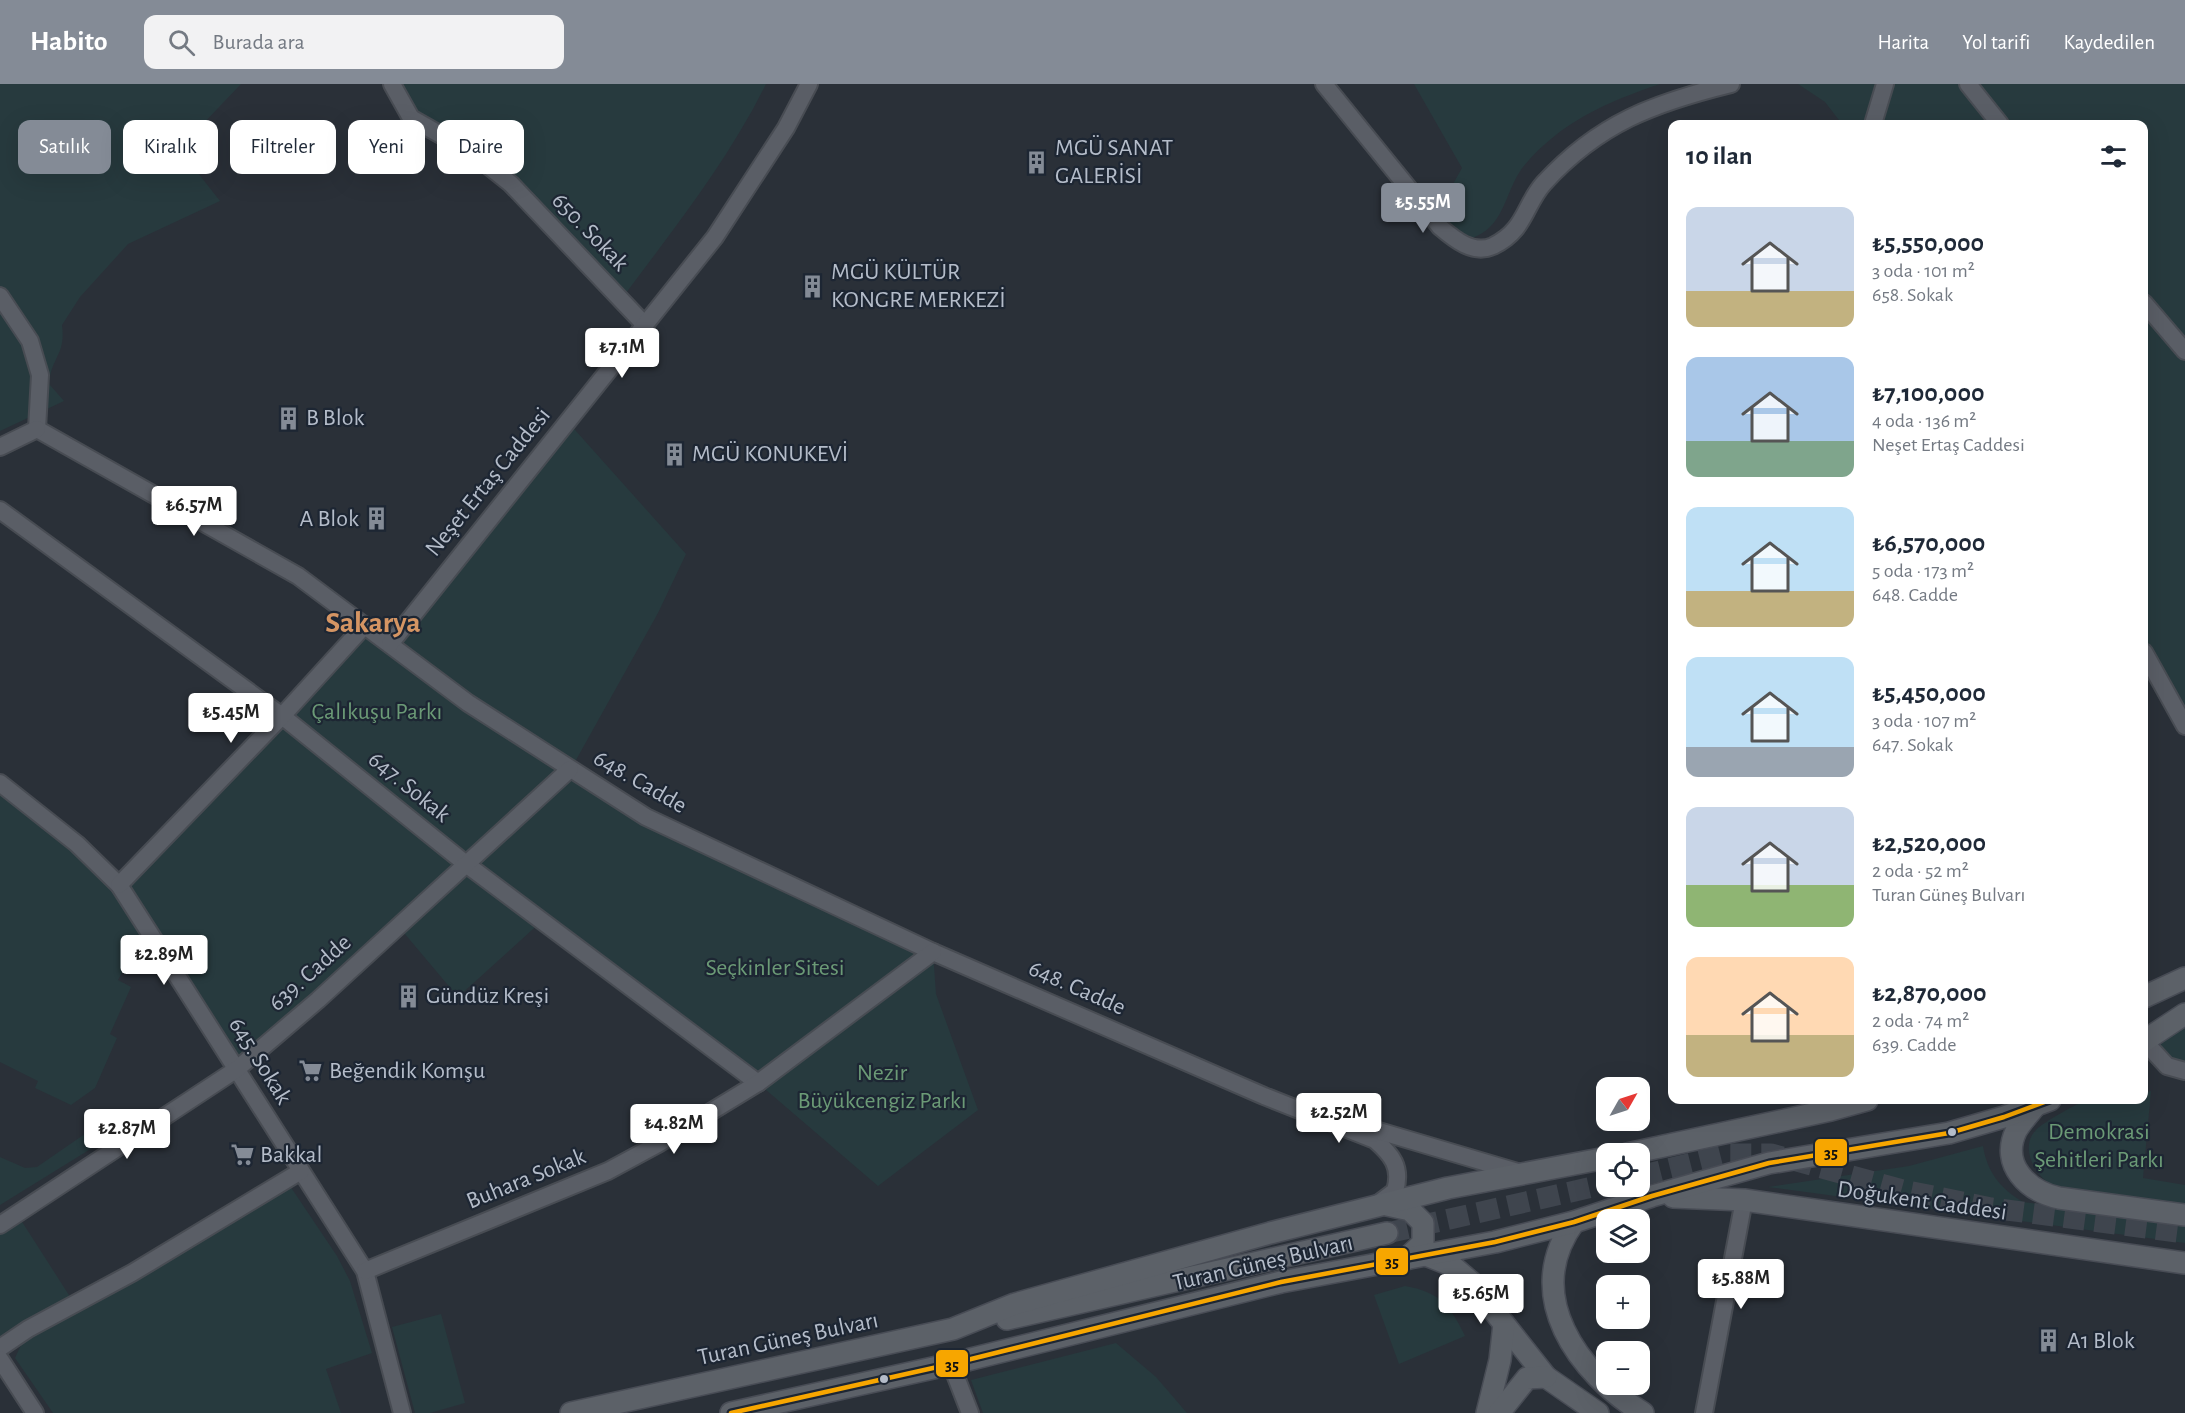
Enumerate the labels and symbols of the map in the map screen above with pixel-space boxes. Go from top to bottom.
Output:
place label: MGÜ SANAT GALERİSİ [1055,135,1173,188]
building icon: MGÜ SANAT GALERİSİ [1024,149,1050,175]
pin: ₺5.55M [1374,183,1472,234]
street label: 650. Sokak [547,188,633,276]
place label: MGÜ KÜLTÜR KONGRE MERKEZİ [831,259,1006,312]
building icon: MGÜ KÜLTÜR KONGRE MERKEZİ [800,273,826,299]
pin: ₺7.1M [580,328,664,379]
street label: Neşet Ertaş Caddesi [421,403,555,561]
building icon: B Blok [275,405,301,431]
place label: B Blok [306,406,364,430]
building icon: MGÜ KONUKEVİ [661,441,687,467]
place label: MGÜ KONUKEVİ [692,441,848,466]
pin: ₺6.57M [145,486,243,537]
building icon: A Blok [364,506,390,532]
place label: A Blok [300,507,359,531]
district label: Sakarya [325,608,421,638]
pin: ₺5.45M [182,693,280,744]
park label: Çalıkuşu Parkı [312,700,442,724]
street label: 648. Cadde [589,746,691,818]
street label: 647. Sokak [364,747,454,827]
street label: 639. Cadde [264,930,356,1016]
pin: ₺2.89M [115,935,213,986]
park label: Seçkinler Sitesi [705,956,845,980]
street label: 648. Cadde [1025,956,1129,1020]
building icon: Gündüz Kreşi [395,983,421,1009]
place label: Gündüz Kreşi [426,984,549,1008]
street label: 645. Sokak [224,1013,296,1109]
supermarket icon: Beğendik Komşu [298,1058,324,1084]
place label: Beğendik Komşu [329,1059,485,1083]
park label: Nezir Büyükcengiz Parkı [797,1061,967,1113]
north arrow [1596,1077,1650,1131]
pin: ₺2.52M [1290,1093,1388,1144]
pin: ₺4.82M [625,1104,723,1155]
pin: ₺2.87M [78,1109,176,1160]
park label: Demokrasi Şehitleri Parkı [2034,1120,2164,1172]
unlabelled marker [1946,1126,1958,1138]
line badge: 35 [1814,1138,1848,1167]
supermarket icon: Bakkal [229,1142,255,1168]
place label: Bakkal [260,1143,322,1167]
street label: Buhara Sokak [463,1144,589,1214]
text: 35 [1824,1145,1838,1161]
street label: Doğukent Caddesi [1836,1177,2008,1225]
street label: Turan Güneş Bulvarı [1171,1231,1355,1295]
line badge: 35 [1375,1247,1409,1276]
text: 35 [1385,1254,1399,1270]
pin: ₺5.88M [1692,1259,1790,1310]
pin: ₺5.65M [1432,1274,1530,1325]
street label: Turan Güneş Bulvarı [695,1308,881,1370]
building icon: A1 Blok [2036,1328,2062,1354]
place label: A1 Blok [2067,1329,2135,1353]
line badge: 35 [935,1349,969,1378]
text: 35 [945,1357,959,1373]
unlabelled marker [878,1373,890,1385]

